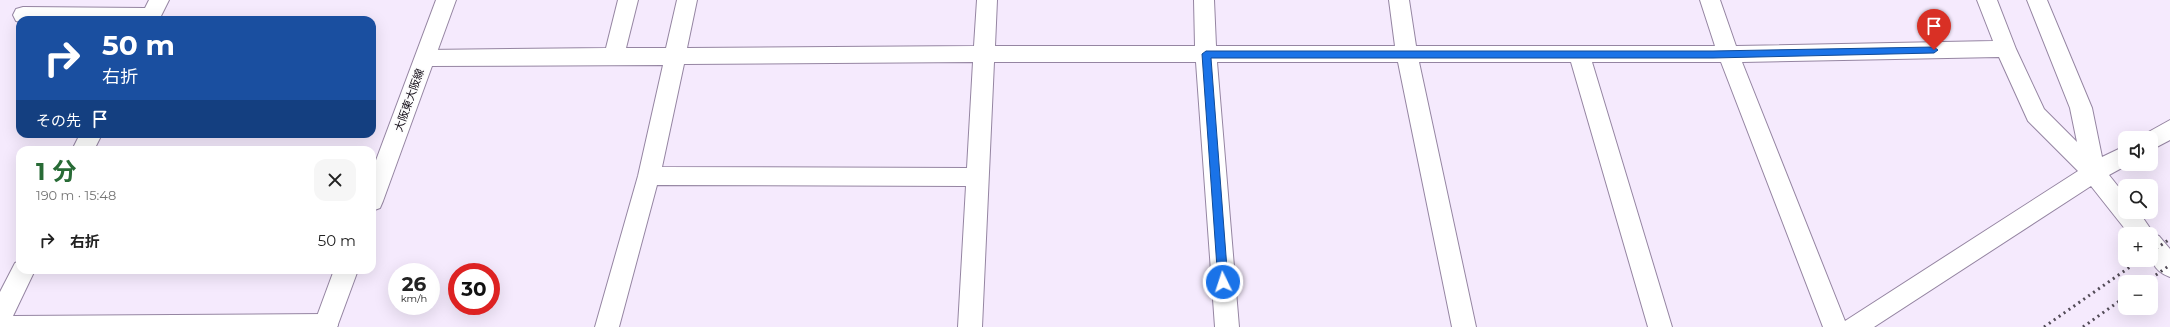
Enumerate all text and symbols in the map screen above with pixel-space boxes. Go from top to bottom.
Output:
pin [1917,9,1951,50]
icon: arrive [1923,15,1945,37]
text: 50 m [102,28,175,62]
icon: right [36,32,88,84]
text: 右折 [102,66,138,88]
street label: 大阪東大阪線 [391,67,427,133]
icon: arrive [89,108,111,130]
text: その先 [36,111,81,130]
map controls [2118,131,2158,315]
button: sound [2118,131,2158,171]
text: 1 分 [36,157,76,186]
button: close [314,159,356,201]
button: search [2118,179,2158,219]
text: 190 m · 15:48 [36,187,116,203]
button: + [2118,227,2158,267]
icon: right [36,229,58,251]
text: 50 m [318,231,356,250]
text: 右折 [70,232,100,251]
position arrow [1202,261,1244,303]
speed limit sign: 30 [448,263,500,315]
text: 26 [402,272,426,296]
button: − [2118,275,2158,315]
text: km/h [401,292,427,305]

